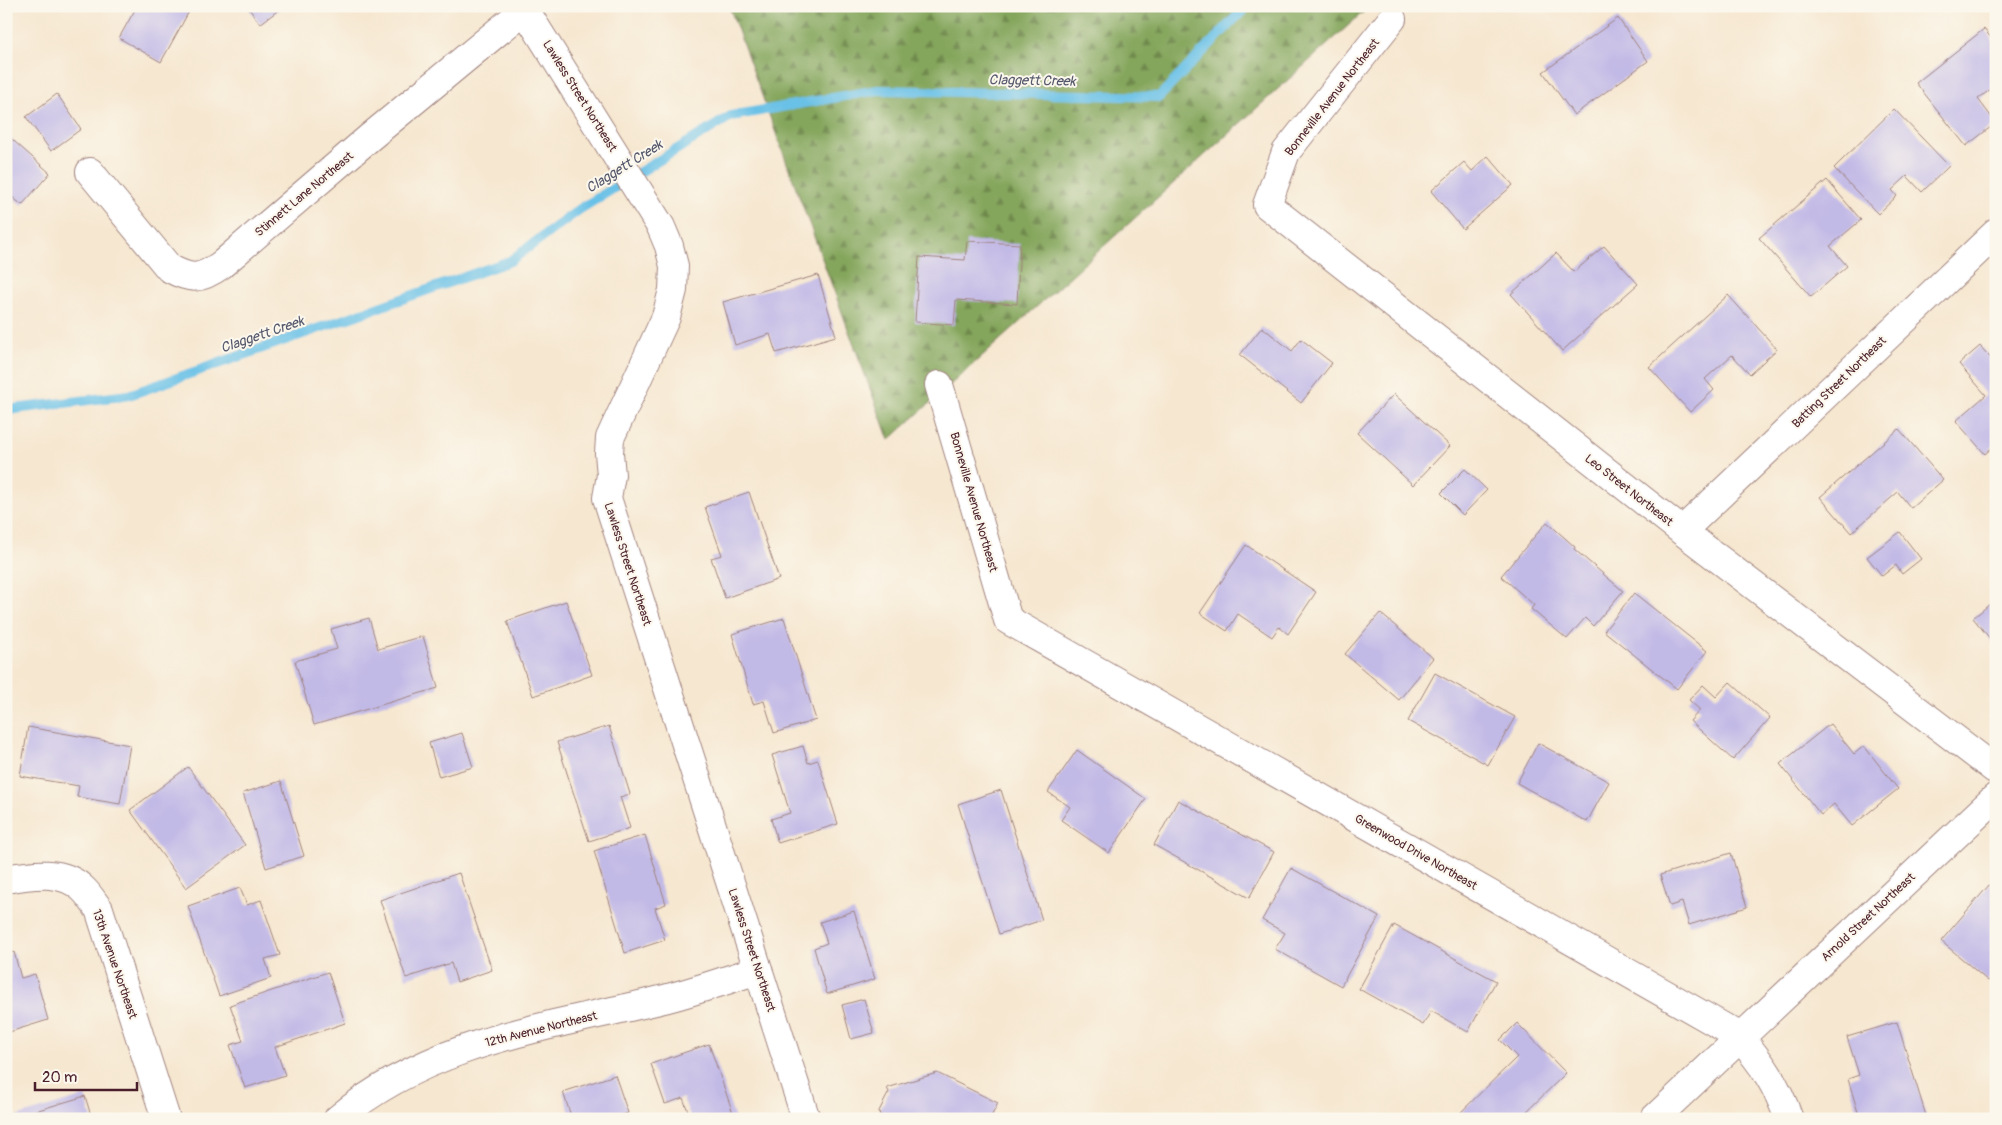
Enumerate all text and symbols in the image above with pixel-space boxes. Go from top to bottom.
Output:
street label: Bonneville Avenue Northeast [1282,35,1383,159]
street label: Lawless Street Northeast [539,38,620,155]
water label: Claggett Creek [988,71,1077,90]
water label: Claggett Creek [583,136,667,197]
street label: Stinnett Lane Northeast [252,149,357,240]
water label: Claggett Creek [218,312,307,357]
street label: Batting Street Northeast [1789,333,1890,431]
street label: Bonneville Avenue Northeast [946,430,1001,574]
street label: Leo Street Northeast [1582,451,1676,530]
street label: Lawless Street Northeast [601,501,655,628]
street label: Greenwood Drive Northeast [1352,811,1480,894]
street label: Arnold Street Northeast [1818,870,1919,965]
street label: Lawless Street Northeast [725,887,779,1014]
street label: 13th Avenue Northeast [89,907,140,1021]
street label: 12th Avenue Northeast [484,1008,599,1051]
scale bar [35,1060,138,1092]
text: 20 m [42,1068,77,1087]

